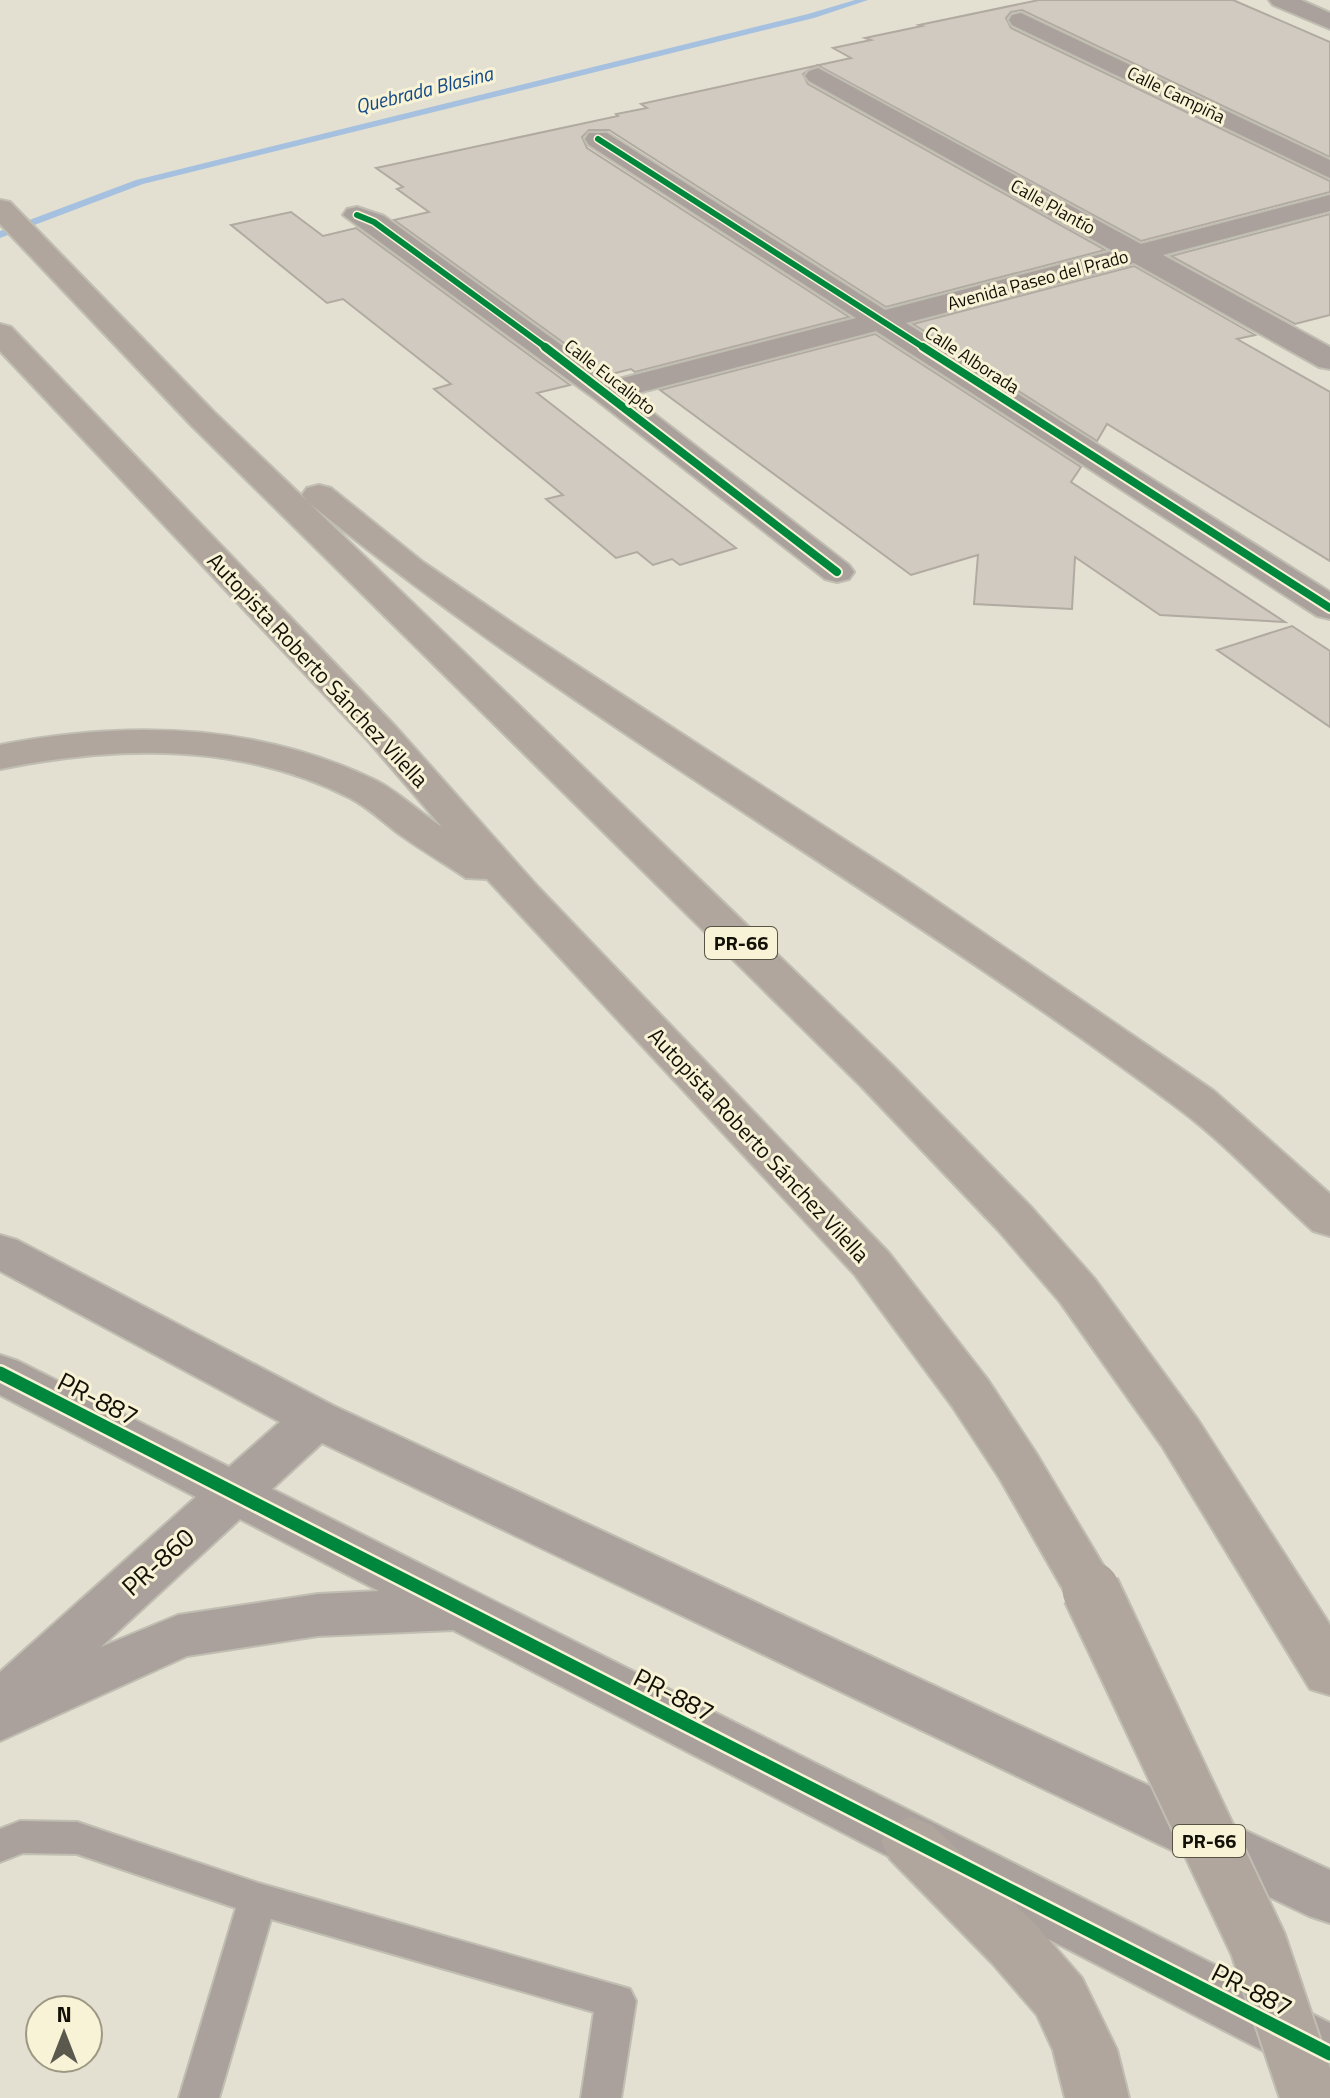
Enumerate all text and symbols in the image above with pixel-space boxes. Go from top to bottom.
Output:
water label: Quebrada Blasina [352,57,497,122]
street label: Calle Campiña [1123,59,1230,130]
street label: Calle Plantío [1006,172,1101,241]
street label: Avenida Paseo del Prado [944,242,1131,317]
street label: Calle Alborada [920,319,1025,400]
street label: Calle Eucalipto [559,332,662,421]
street label: Autopista Roberto Sánchez Vilella [200,545,436,795]
road number: PR-66 [705,927,777,959]
street label: Autopista Roberto Sánchez Vilella [641,1020,877,1270]
street label: PR-887 [51,1362,146,1436]
street label: PR-860 [113,1518,203,1605]
street label: PR-887 [627,1658,722,1732]
road number: PR-66 [1173,1825,1245,1857]
street label: PR-887 [1205,1953,1300,2027]
north arrow [24,1994,104,2074]
text: N [56,1997,72,2031]

